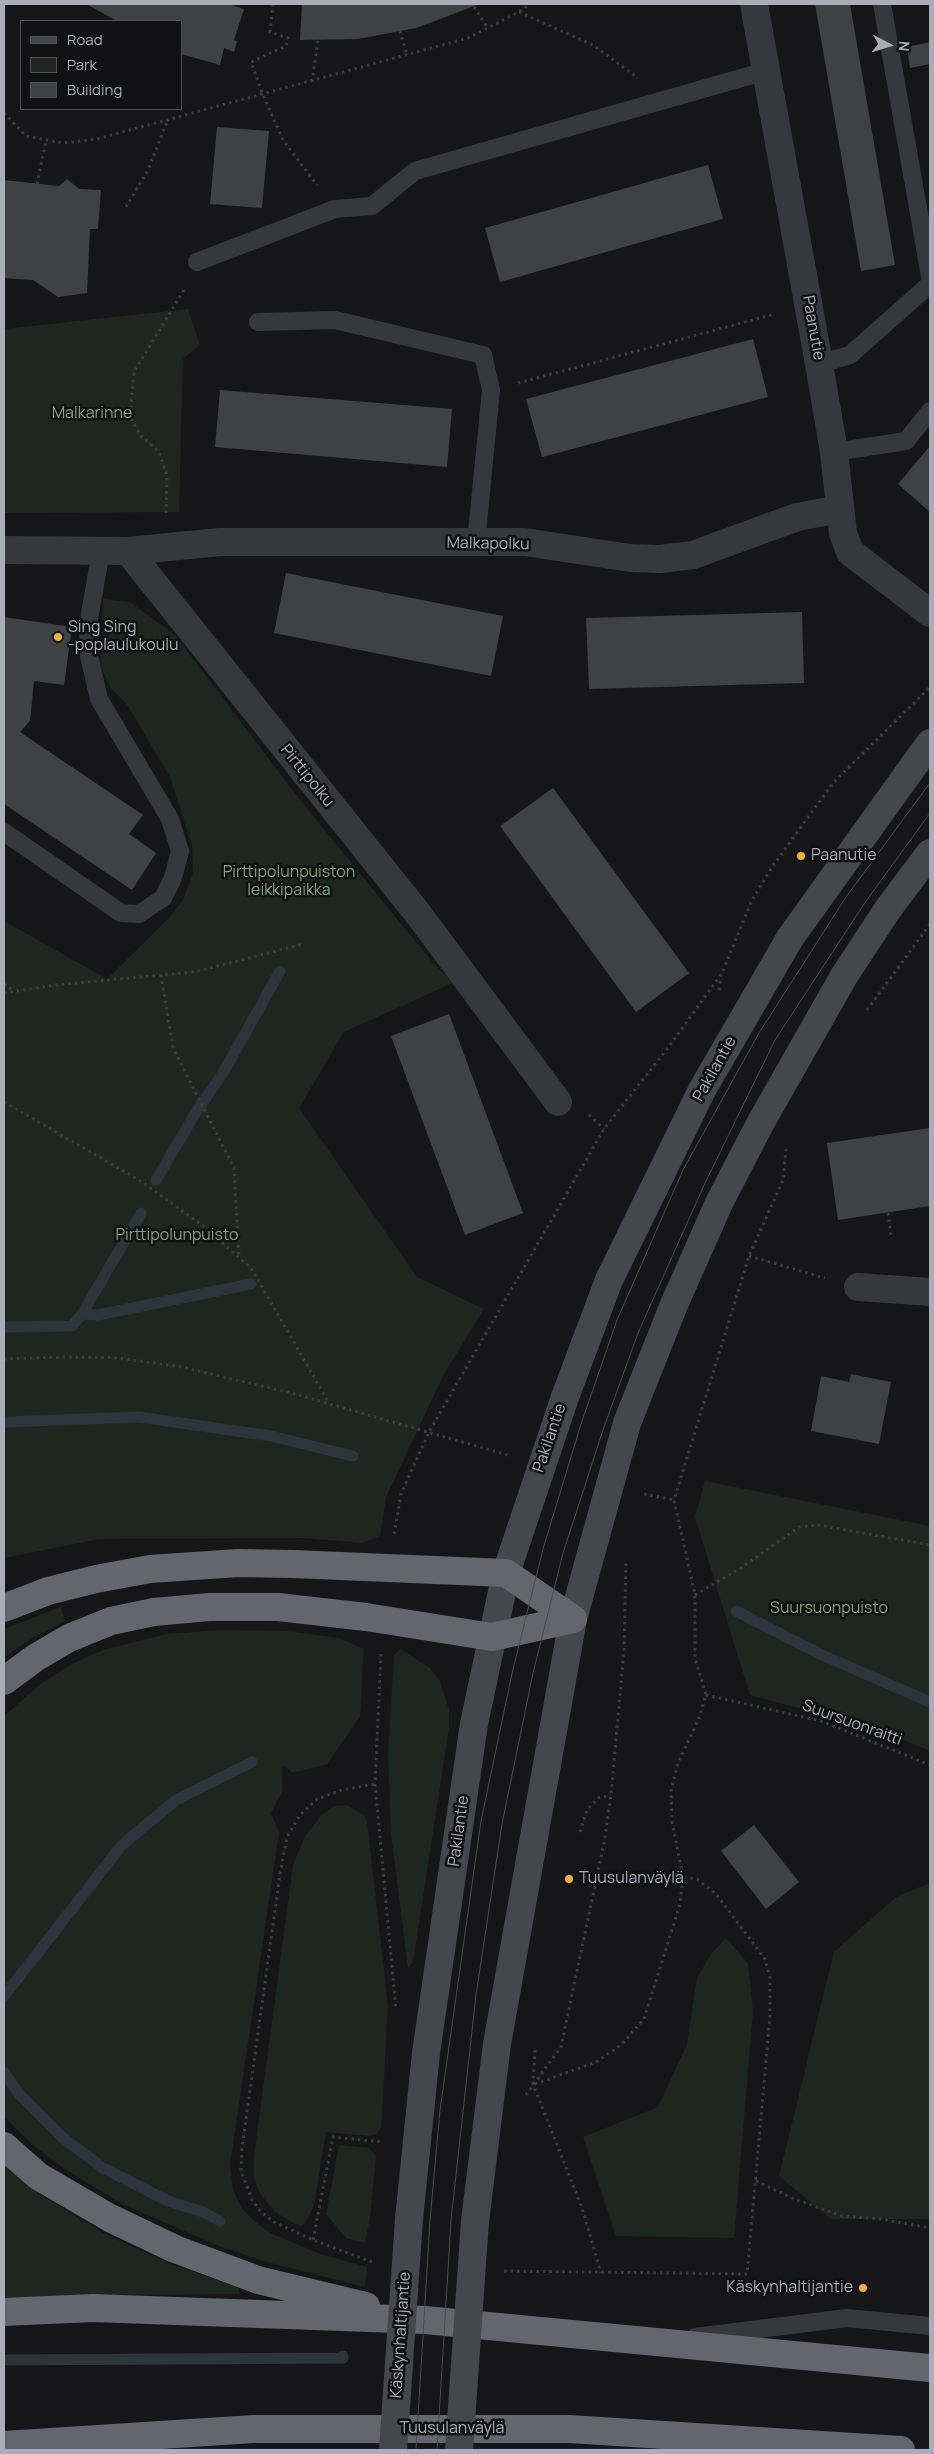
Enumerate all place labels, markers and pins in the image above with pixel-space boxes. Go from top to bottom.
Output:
place label: Sing Sing -poplaulukoulu [68,618,178,656]
marker: Sing Sing -poplaulukoulu [52,631,64,643]
place label: Paanutie [811,846,877,866]
marker: Paanutie [795,850,807,862]
place label: Tuusulanväylä [579,1869,684,1889]
marker: Tuusulanväylä [563,1873,575,1885]
place label: Käskynhaltijantie [726,2278,853,2298]
marker: Käskynhaltijantie [857,2282,869,2294]

